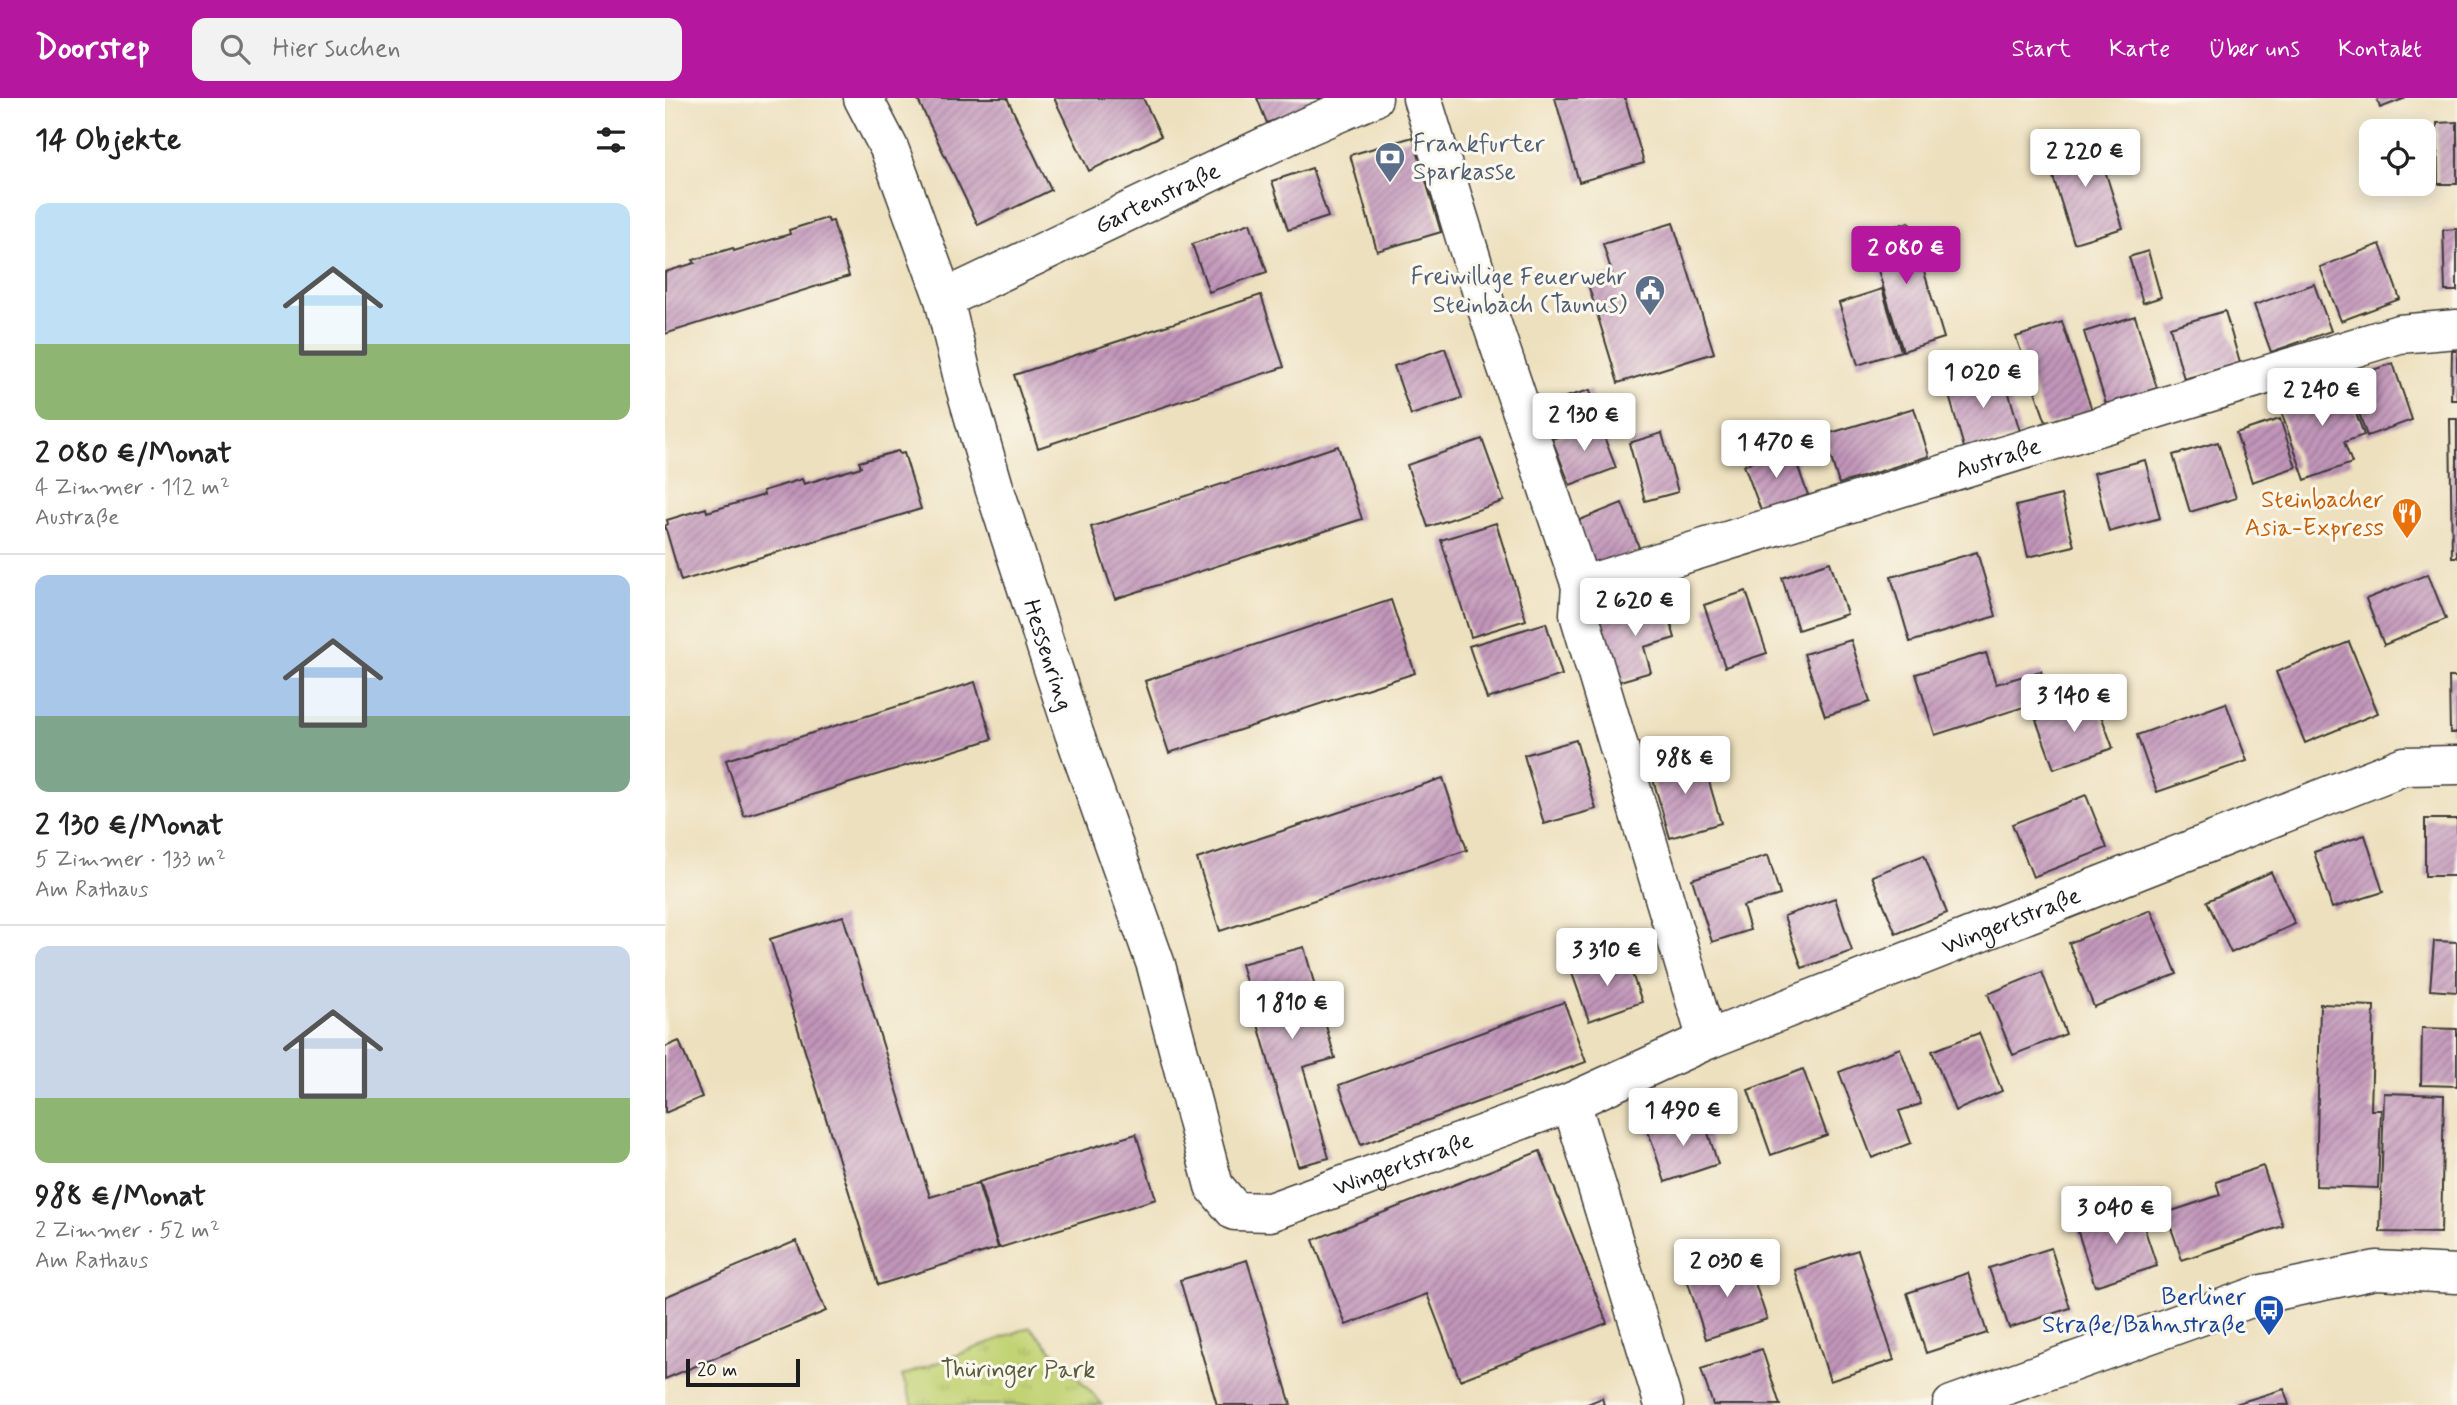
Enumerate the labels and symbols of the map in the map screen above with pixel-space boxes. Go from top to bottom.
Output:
place label: Frankfurter Sparkasse [1413,129,1545,188]
pin: 2 220 € [2020,130,2150,189]
bank icon: Frankfurter Sparkasse [1373,140,1407,184]
street label: Gartenstraße [1090,156,1226,242]
pin: 2 080 € [1841,226,1971,286]
place label: Freiwillige Feuerwehr Steinbach (Taunus) [1411,262,1627,321]
public building icon: Freiwillige Feuerwehr Steinbach (Taunus) [1633,273,1667,317]
pin: 1 020 € [1918,350,2048,410]
pin: 2 240 € [2257,368,2387,428]
pin: 2 130 € [1519,394,1649,453]
pin: 1 470 € [1711,420,1841,480]
street label: Austraße [1951,431,2045,487]
place label: Steinbacher Asia-Express [2245,485,2384,544]
restaurant icon: Steinbacher Asia-Express [2390,496,2424,540]
pin: 2 620 € [1570,578,1700,638]
street label: Hessenring [1015,596,1080,715]
pin: 3 140 € [2009,674,2139,734]
pin: 988 € [1636,736,1734,796]
street label: Wingertstraße [1938,881,2085,963]
pin: 3 310 € [1542,928,1672,988]
pin: 1 810 € [1227,982,1357,1041]
pin: 1 490 € [1618,1088,1748,1148]
street label: Wingertstraße [1329,1125,1478,1205]
pin: 3 040 € [2051,1186,2181,1246]
pin: 2 030 € [1662,1240,1792,1299]
place label: Berliner Straße/Bahnstraße [2042,1282,2246,1341]
bus stop icon: Berliner Straße/Bahnstraße [2252,1293,2286,1337]
park label: Thüringer Park [941,1355,1096,1388]
scale bar [686,1356,800,1388]

